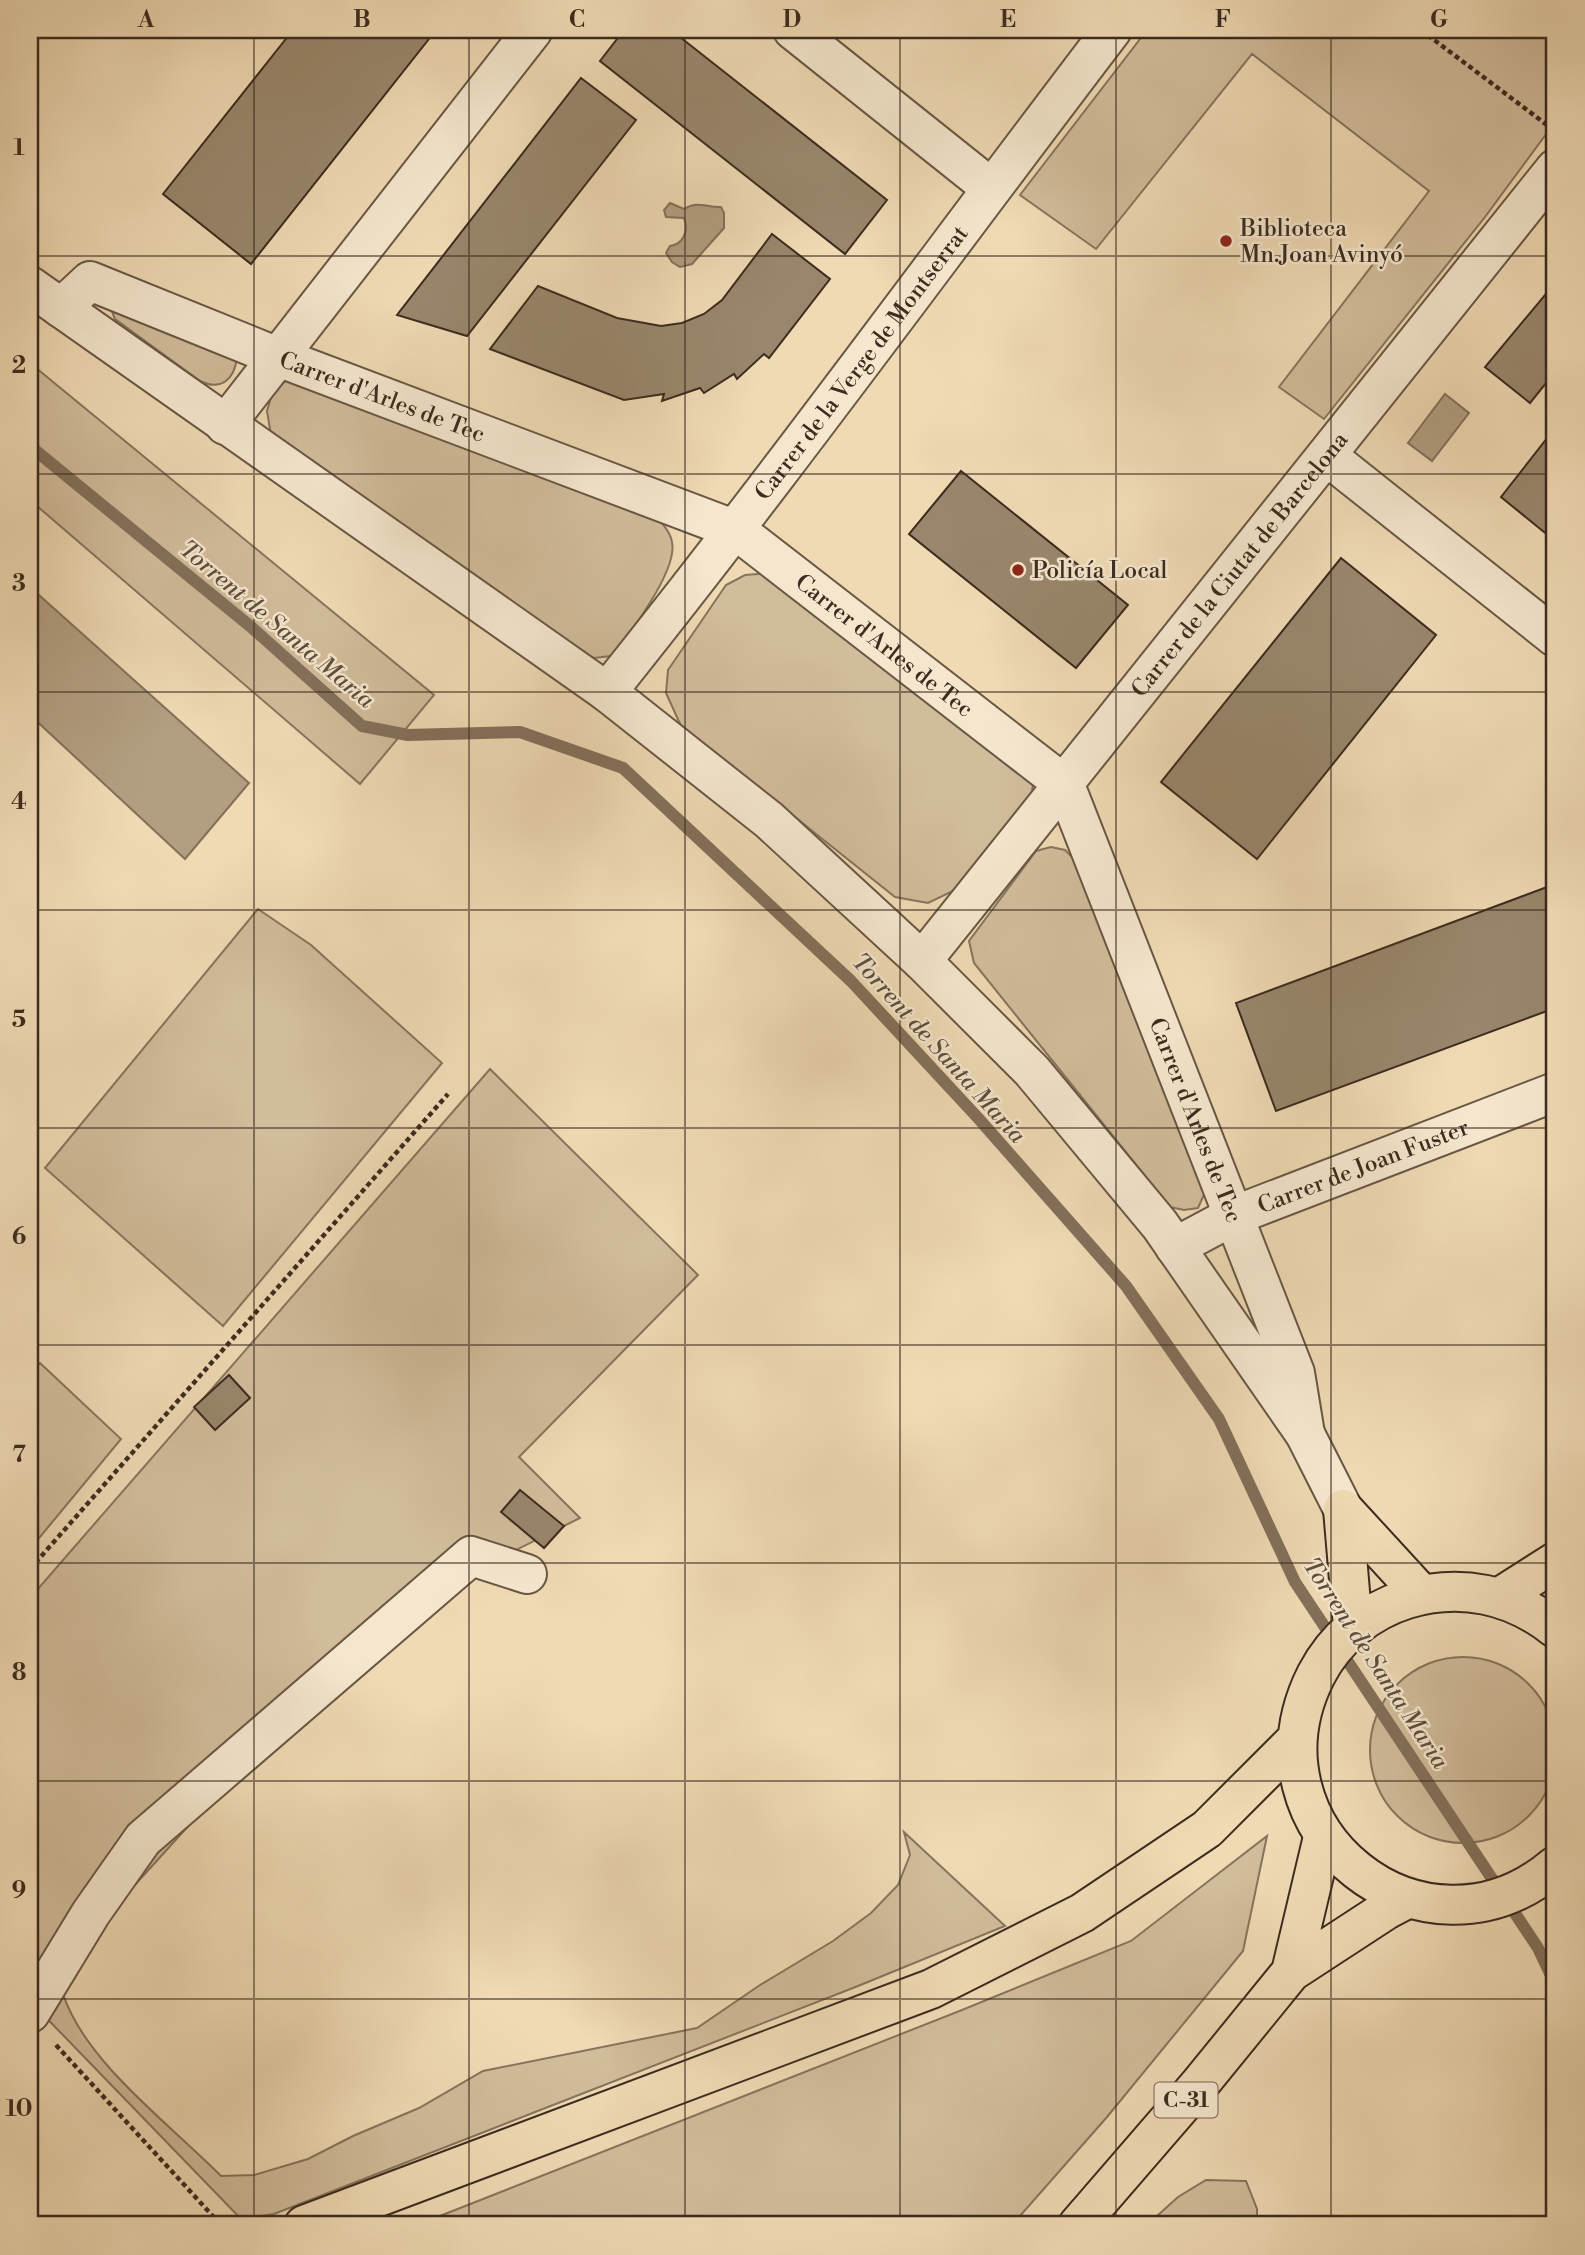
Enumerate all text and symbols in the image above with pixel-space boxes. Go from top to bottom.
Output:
text: A [137,6,155,34]
text: B [353,6,371,34]
text: C [569,6,585,34]
text: D [783,6,801,34]
text: E [1000,6,1016,34]
text: F [1215,6,1231,34]
text: G [1430,6,1448,34]
text: 1 [13,134,25,162]
place label: Biblioteca Mn.Joan Avinyó [1239,215,1403,269]
street label: Carrer de la Verge de Montserrat [749,220,974,506]
marker: Biblioteca Mn.Joan Avinyó [1218,233,1234,249]
street label: Carrer d'Arles de Tec [275,346,489,449]
text: 2 [12,352,26,380]
street label: Carrer de la Ciutat de Barcelona [1126,426,1355,703]
water label: Torrent de Santa Maria [173,534,381,716]
place label: Policía Local [1032,557,1167,585]
marker: Policía Local [1010,562,1026,578]
street label: Carrer d'Arles de Tec [789,568,979,724]
text: 3 [12,570,26,598]
text: 4 [11,788,27,816]
water label: Torrent de Santa Maria [845,947,1032,1151]
text: 5 [12,1006,26,1034]
street label: Carrer d'Arles de Tec [1142,1014,1248,1227]
street label: Carrer de Joan Fuster [1254,1114,1473,1220]
text: 6 [12,1223,26,1251]
text: 7 [12,1441,26,1469]
water label: Torrent de Santa Maria [1296,1552,1455,1775]
text: 8 [12,1659,26,1687]
text: 9 [12,1877,26,1905]
road number: C-31 [1154,2082,1218,2118]
text: 10 [5,2095,33,2123]

